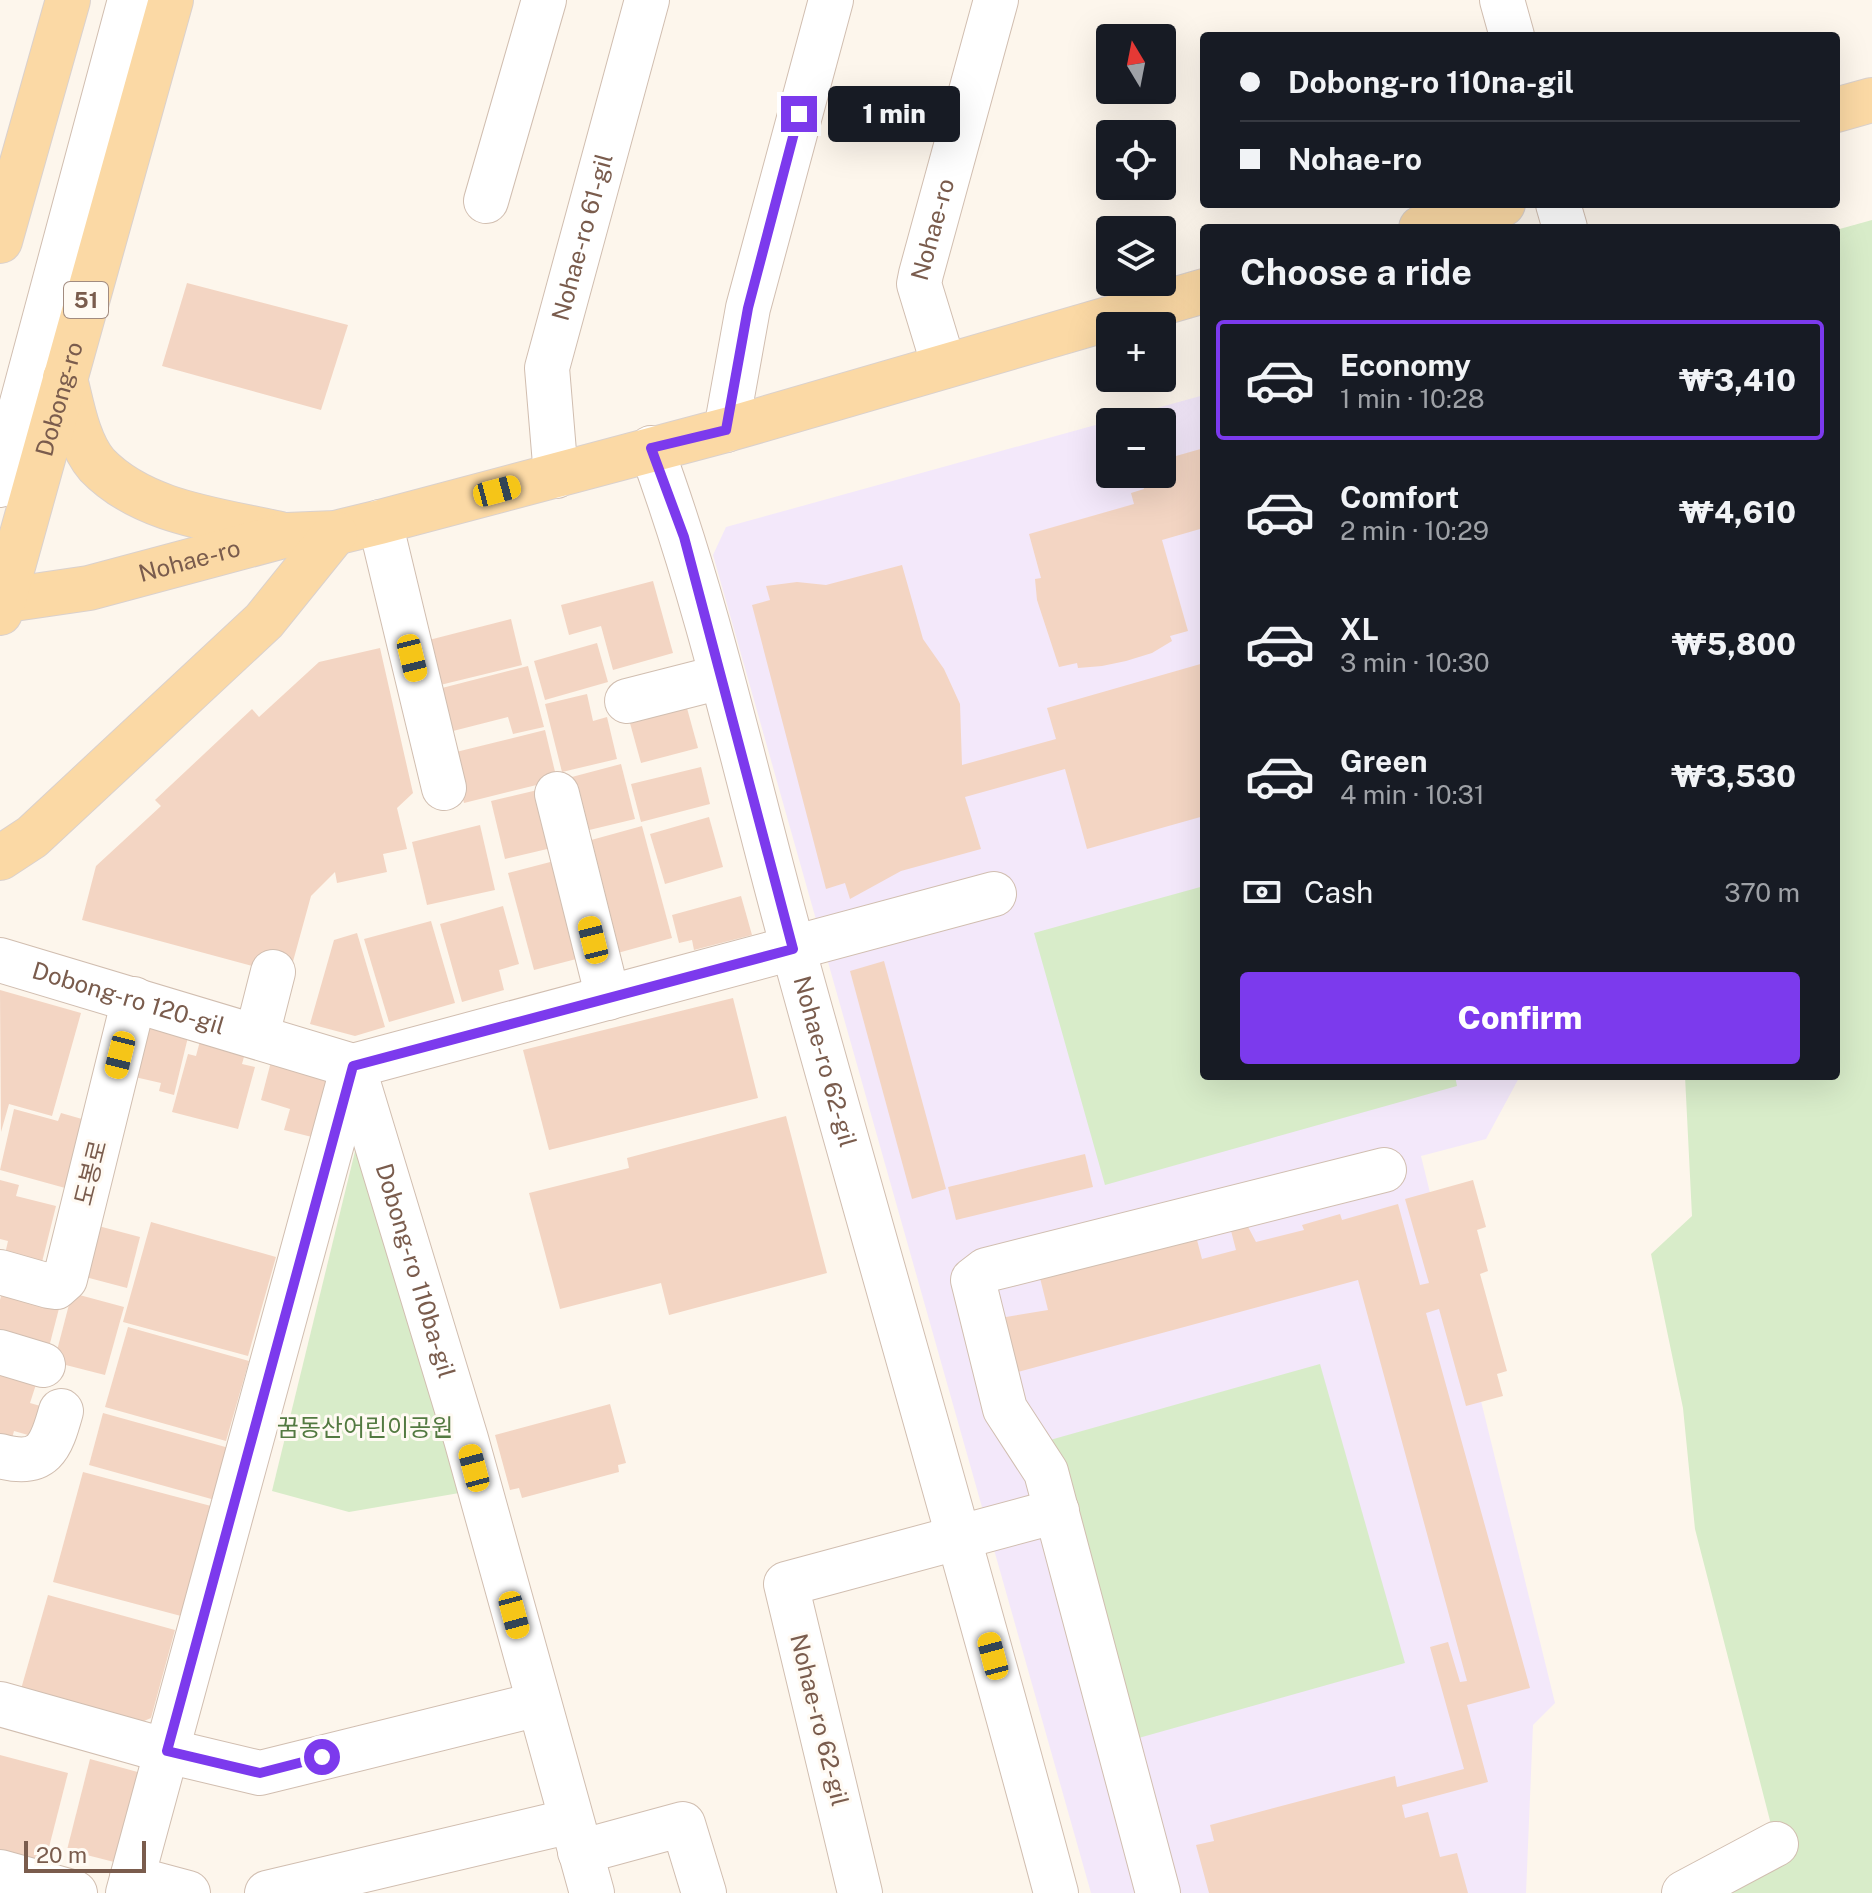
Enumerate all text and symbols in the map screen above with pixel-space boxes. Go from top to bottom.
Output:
north arrow [1096,24,1176,104]
map controls [1096,24,1176,488]
text: Dobong-ro 110na-gil [1288,64,1574,100]
callout: 1 min [827,86,959,142]
route end [781,96,817,132]
text: 1 min [862,98,926,129]
button: locate [1096,120,1176,200]
text: Nohae-ro [1288,141,1422,177]
street label: Nohae-ro 61-gil [546,150,618,324]
street label: Nohae-ro [905,175,959,283]
button: layers [1096,216,1176,296]
text: Choose a ride [1240,251,1472,293]
road number: 51 [64,282,108,318]
button: + [1096,312,1176,392]
street label: Dobong-ro [29,338,88,459]
icon: car [1244,344,1316,416]
text: Economy [1340,347,1471,383]
text: ₩3,410 [1679,362,1796,398]
text: 1 min · 10:28 [1340,383,1485,414]
button: − [1096,408,1176,488]
car [471,473,523,509]
icon: car [1244,476,1316,548]
text: Comfort [1340,479,1459,515]
text: ₩4,610 [1679,494,1796,530]
text: 2 min · 10:29 [1340,515,1489,546]
street label: Nohae-ro [135,533,243,587]
icon: car [1244,608,1316,680]
text: XL [1340,611,1379,647]
text: ₩5,800 [1672,626,1796,662]
car [395,632,429,684]
text: 3 min · 10:30 [1340,647,1490,678]
icon: car [1244,740,1316,812]
text: Green [1340,743,1427,779]
text: ₩3,530 [1671,758,1796,794]
text: 4 min · 10:31 [1340,779,1485,810]
icon: cash [1240,870,1284,914]
text: Cash [1304,874,1373,910]
text: 370 m [1724,877,1800,908]
car [576,914,610,966]
street label: Dobong-ro 120-gil [29,955,228,1040]
button: Confirm [1240,972,1800,1064]
street label: Nohae-ro 62-gil [788,973,863,1150]
car [103,1029,137,1081]
street label: 도봉로 [68,1137,112,1208]
street label: Dobong-ro 110ba-gil [370,1160,462,1381]
park label: 꿈동산어린이공원 [277,1413,453,1441]
car [456,1442,492,1494]
car [496,1589,532,1641]
car [975,1630,1011,1682]
street label: Nohae-ro 62-gil [785,1631,855,1809]
route start [304,1739,340,1775]
scale bar [24,1837,146,1873]
text: 20 m [36,1842,87,1868]

